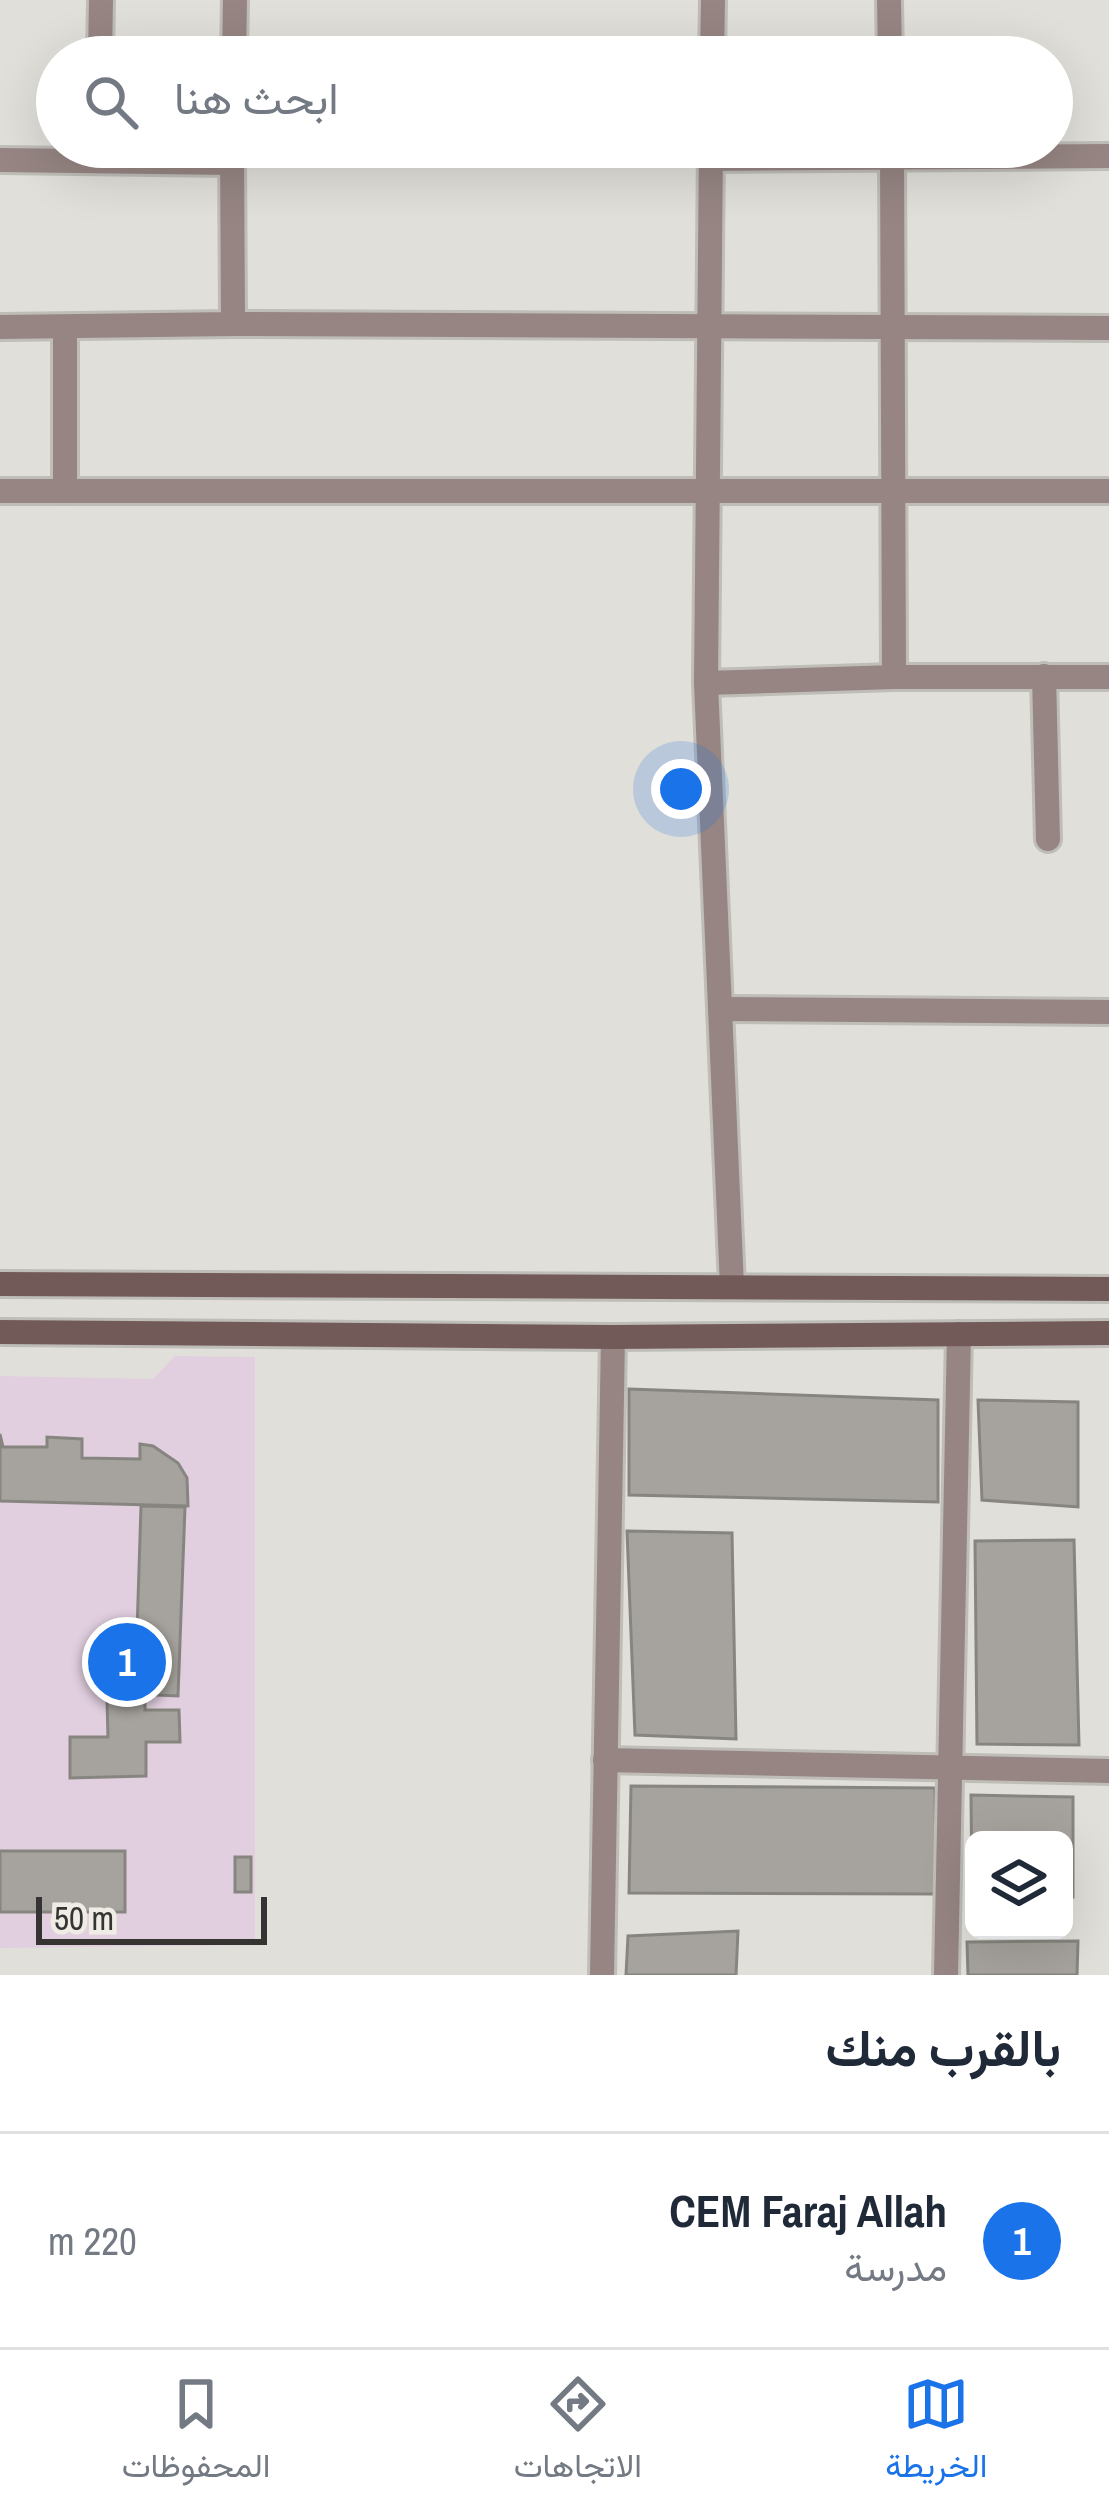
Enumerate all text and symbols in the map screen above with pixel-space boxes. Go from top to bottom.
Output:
search box [36,36,1073,168]
text: ابحث هنا [174,67,339,128]
icon: search [78,69,144,135]
your location [651,759,711,819]
pin: 1 [88,1617,166,1707]
map controls [965,1831,1073,1939]
button: layers [965,1831,1073,1939]
scale bar [36,1891,267,1944]
text: 50 m [54,1896,114,1940]
text: بالقرب منك [825,2013,1061,2082]
text: CEM Faraj Allah [669,2180,947,2241]
text: 220 m [48,2215,137,2267]
text: 1 [1013,2215,1031,2267]
text: مدرسة [844,2241,947,2293]
tab: المحفوظات [122,2371,270,2495]
tab: الاتجاهات [514,2371,642,2495]
tab: الخريطة [885,2371,987,2495]

